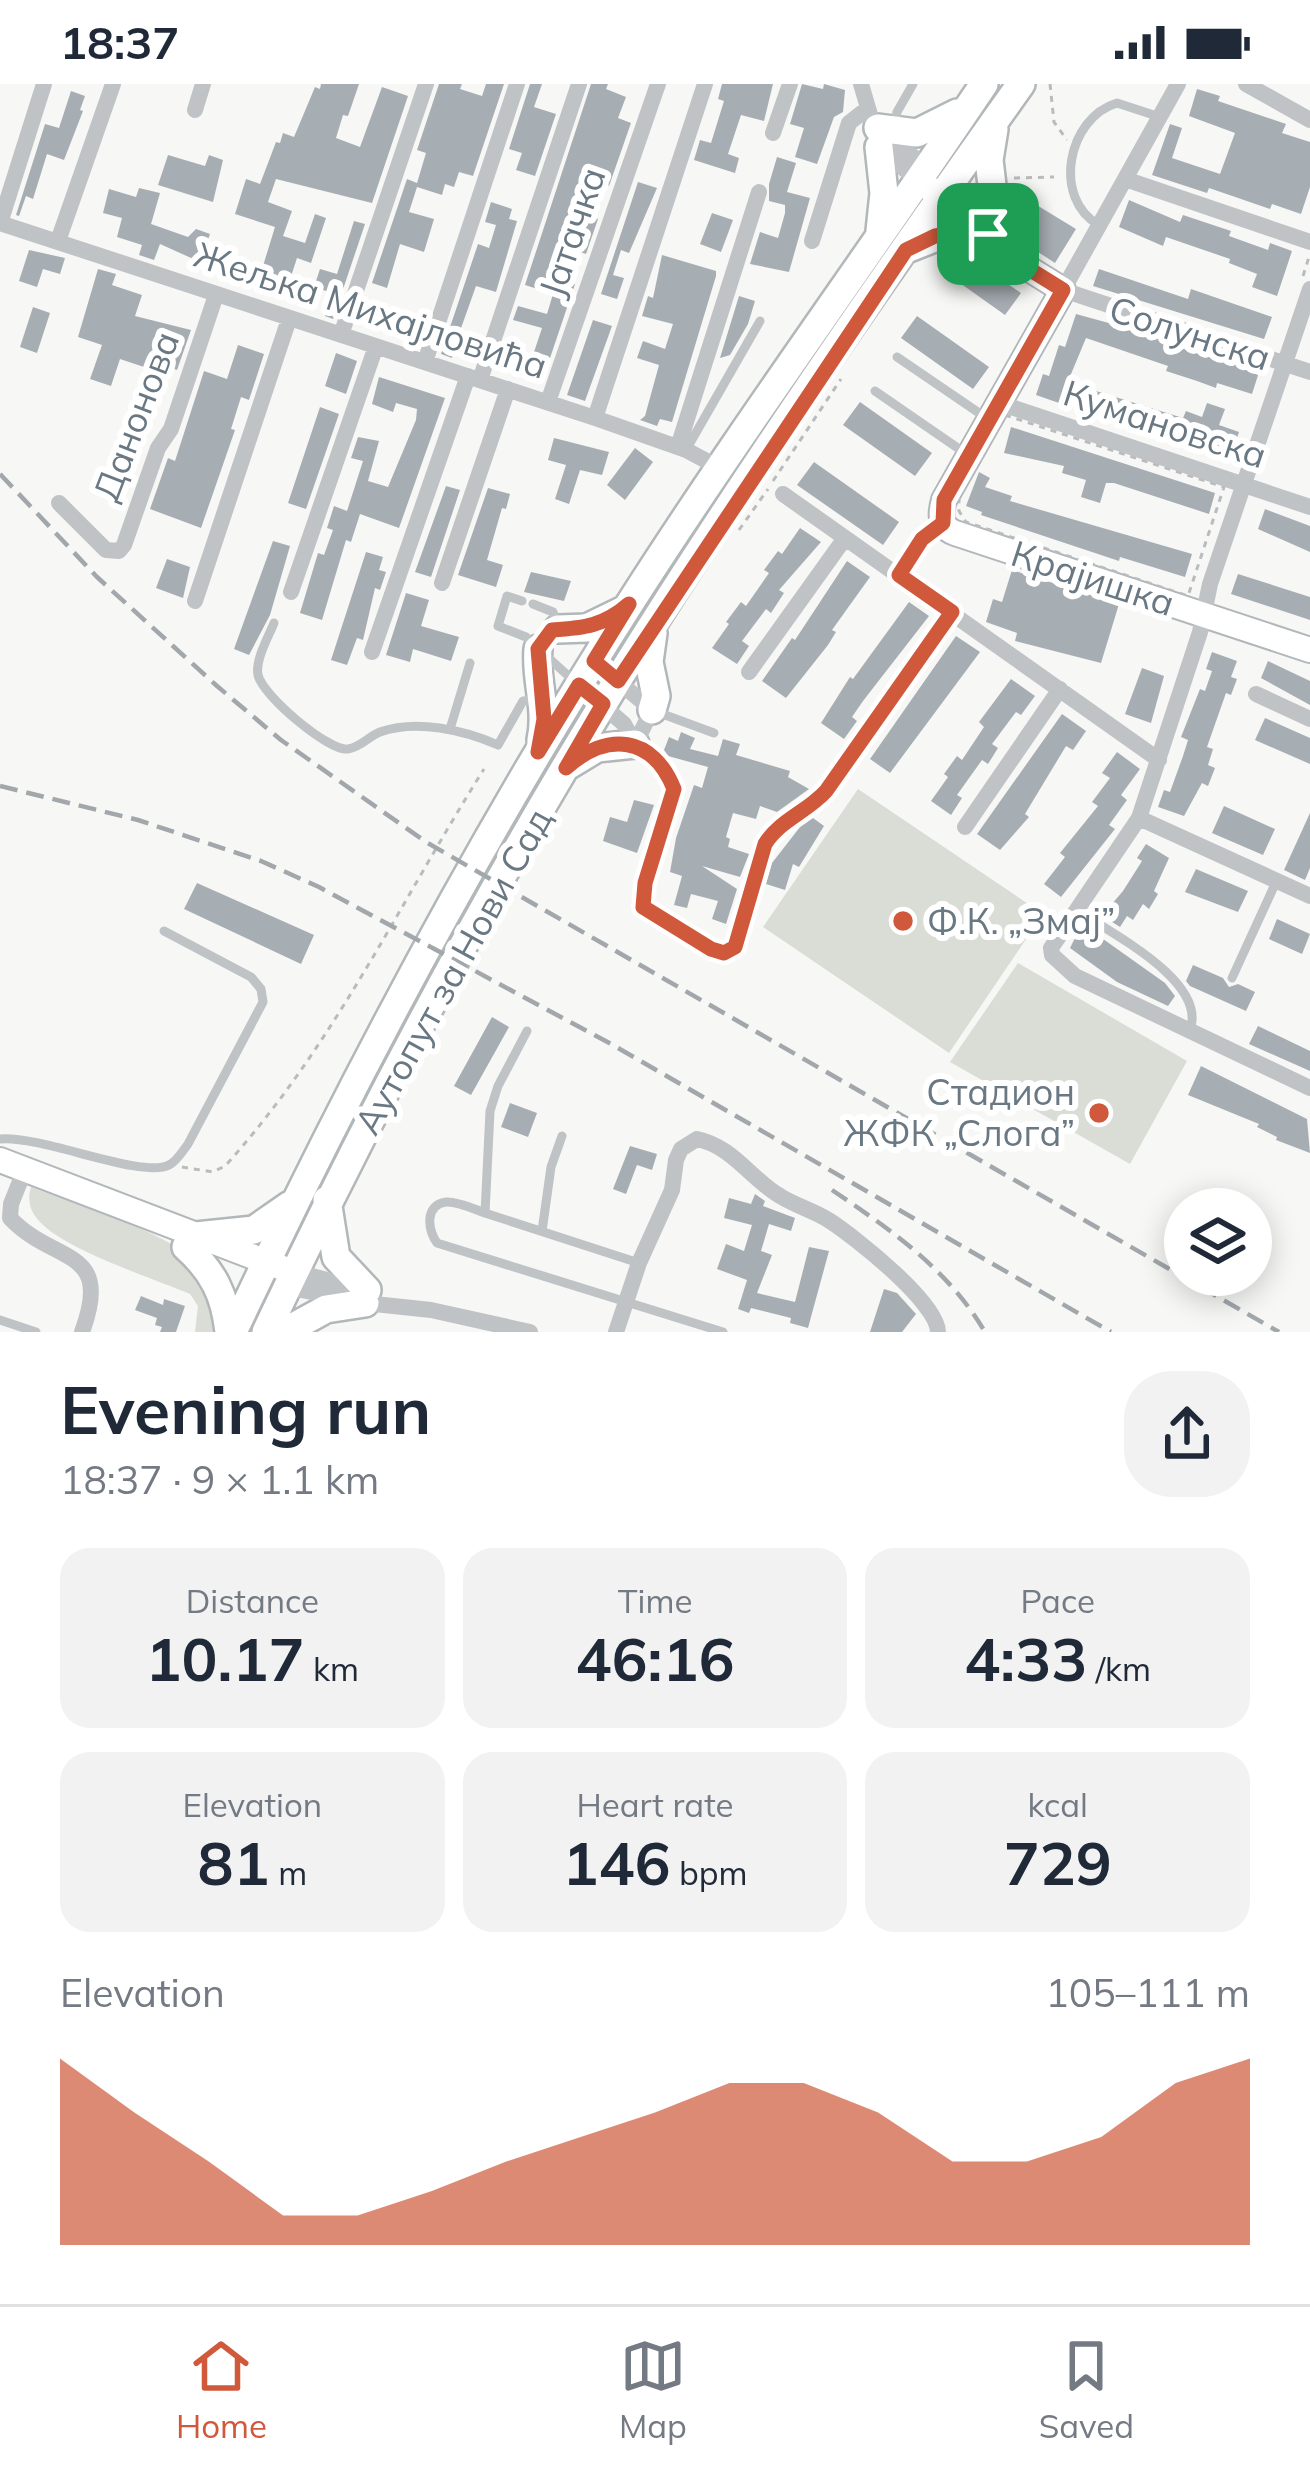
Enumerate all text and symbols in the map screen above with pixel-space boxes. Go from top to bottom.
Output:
text: 18:37 [60,14,179,70]
street label: Јатачка [528,161,615,302]
pin [937,183,1039,285]
icon: arrive [955,201,1021,267]
street label: Жељка Михајловића [189,231,553,388]
street label: Солунска [1104,285,1276,380]
street label: Данонова [83,325,188,507]
street label: Кумановска [1058,370,1272,477]
street label: Крајишка [1006,530,1180,625]
street label: Аутопут за Нови Сад [344,800,561,1142]
place label: Ф.К. „Змај” [927,898,1115,943]
marker: Ф.К. „Змај” [890,908,916,934]
place label: Стадион ЖФК „Слога” [844,1069,1075,1155]
marker: Стадион ЖФК „Слога” [1086,1100,1112,1126]
map controls [1164,1188,1272,1296]
button: layers [1164,1188,1272,1296]
text: Evening run [60,1368,431,1451]
button: share [1124,1371,1250,1497]
text: 18:37 · 9 × 1.1 km [60,1455,379,1504]
text: Distance [186,1580,319,1621]
text: Time [618,1580,692,1621]
text: Pace [1020,1580,1095,1621]
text: 10.17 [146,1621,304,1696]
text: 46:16 [576,1621,734,1696]
text: 4:33 [964,1621,1087,1696]
text: km [304,1648,359,1689]
text: /km [1087,1648,1151,1689]
text: Elevation [183,1784,322,1825]
text: Heart rate [576,1784,733,1825]
text: kcal [1027,1784,1088,1825]
text: 81 [198,1825,270,1900]
text: 146 [562,1825,670,1900]
text: 729 [1004,1825,1112,1900]
text: m [270,1852,307,1893]
text: bpm [670,1852,748,1893]
text: Elevation [60,1968,225,2017]
text: 105–111 m [1045,1968,1250,2017]
tab: Home [176,2333,267,2446]
tab: Map [619,2333,687,2446]
tab: Saved [1039,2333,1134,2446]

